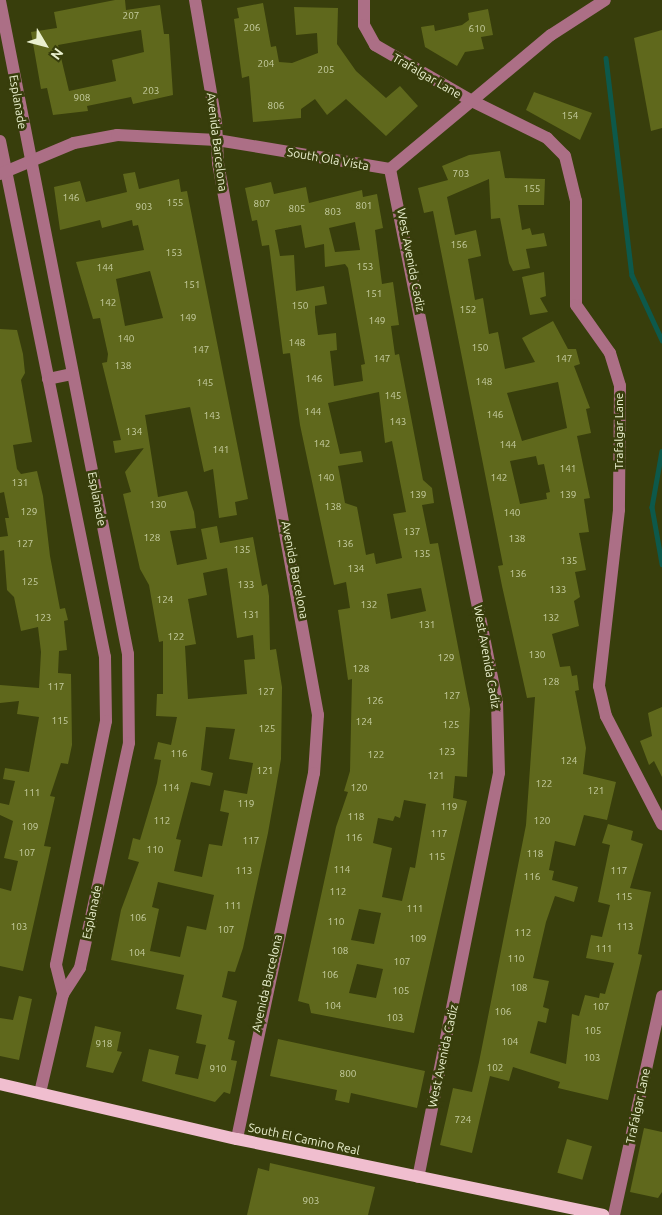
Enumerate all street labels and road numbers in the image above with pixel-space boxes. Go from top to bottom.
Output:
street label: Trafalgar Lane [390,51,464,101]
street label: Esplanade [6,74,30,130]
street label: Avenida Barcelona [204,92,230,192]
street label: South Ola Vista [286,145,370,173]
street label: West Avenida Cadiz [394,207,428,313]
street label: Trafalgar Lane [612,393,626,469]
street label: Esplanade [85,471,109,527]
street label: Avenida Barcelona [278,520,312,620]
street label: West Avenida Cadiz [471,604,503,710]
street label: Esplanade [79,884,105,940]
street label: Avenida Barcelona [249,933,285,1033]
street label: West Avenida Cadiz [425,1003,461,1109]
street label: Trafalgar Lane [623,1067,653,1145]
street label: South El Camino Real [247,1120,361,1158]

